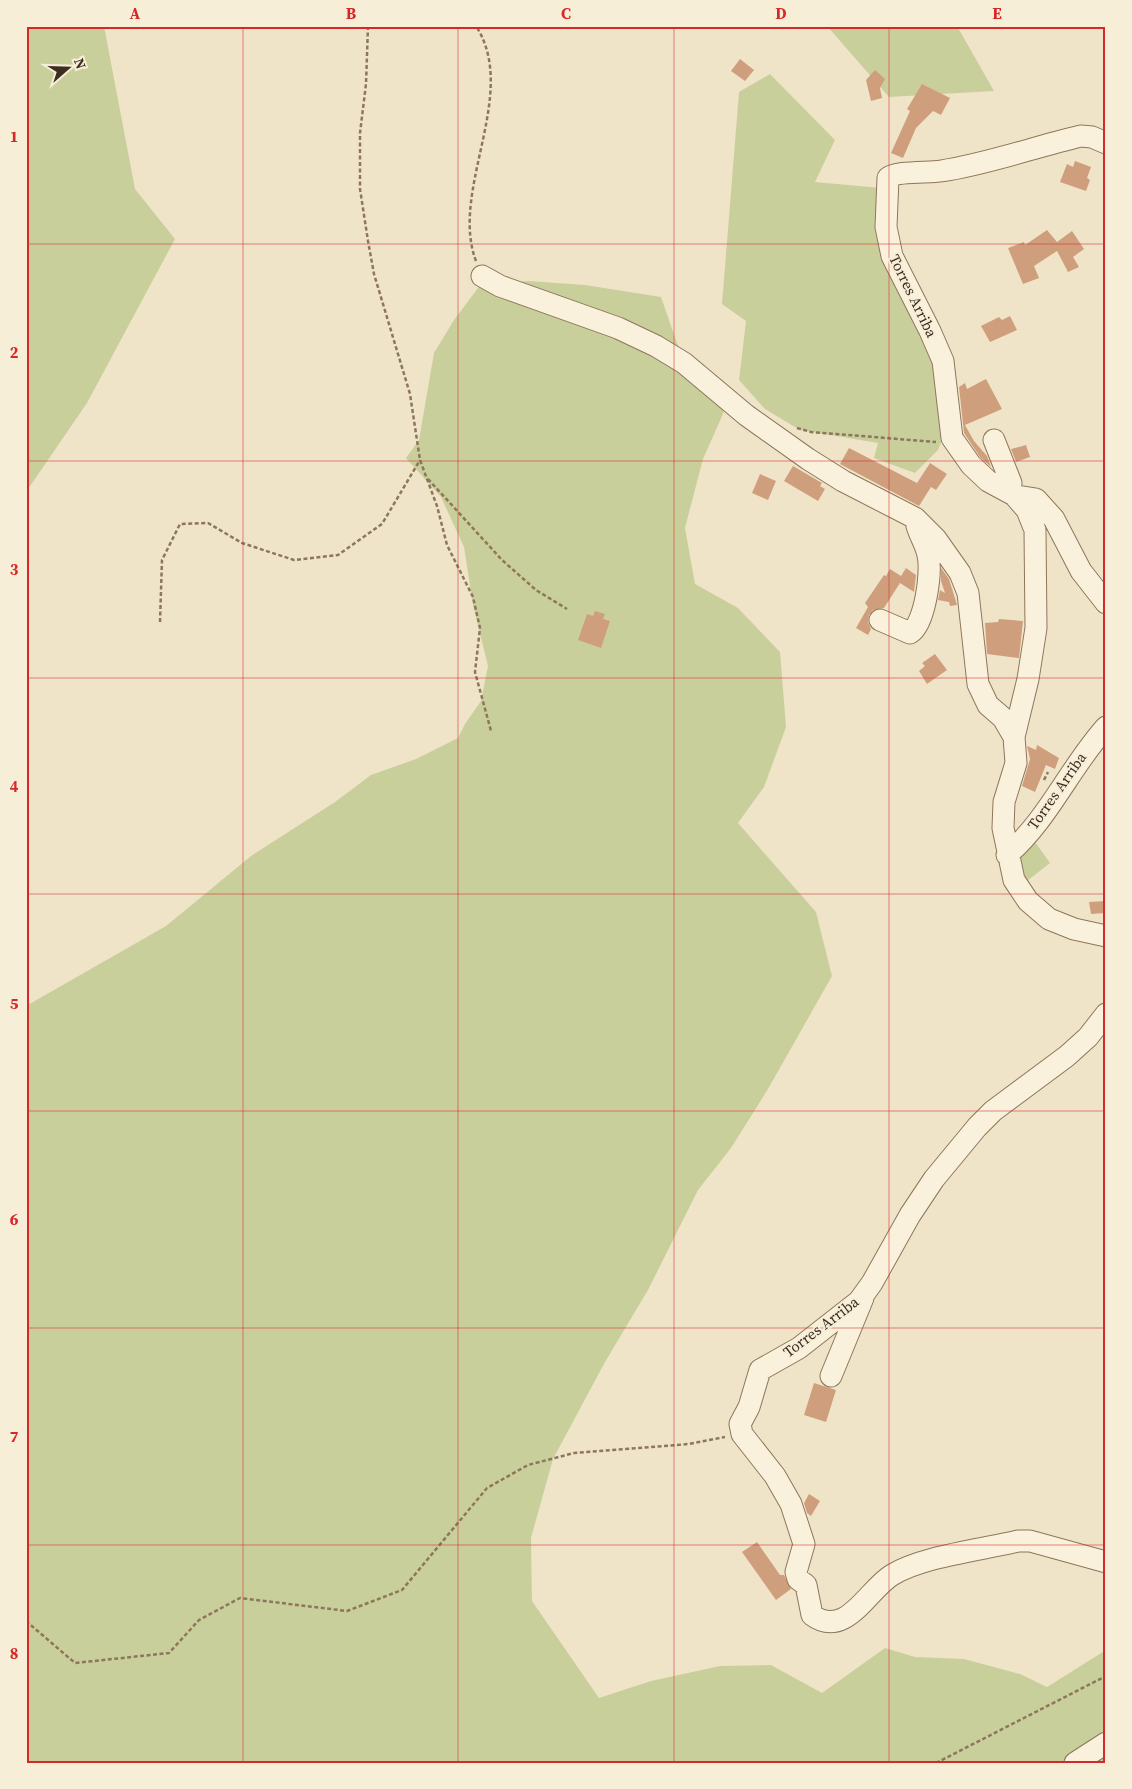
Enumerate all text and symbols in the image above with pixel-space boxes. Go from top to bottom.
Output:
text: A [130,2,141,24]
text: B [346,2,357,24]
text: C [561,2,571,24]
text: D [775,2,787,24]
text: E [992,2,1002,24]
north arrow [42,42,92,92]
text: N [69,55,91,72]
text: 1 [10,125,18,147]
street label: Torres Arriba [884,251,943,341]
text: 2 [10,341,19,363]
text: 3 [10,558,19,580]
street label: Torres Arriba [1022,748,1091,834]
text: 4 [10,775,19,797]
text: 5 [10,992,19,1014]
text: 6 [10,1208,19,1230]
street label: Torres Arriba [778,1291,863,1362]
text: 7 [10,1425,19,1447]
text: 8 [10,1642,18,1664]

